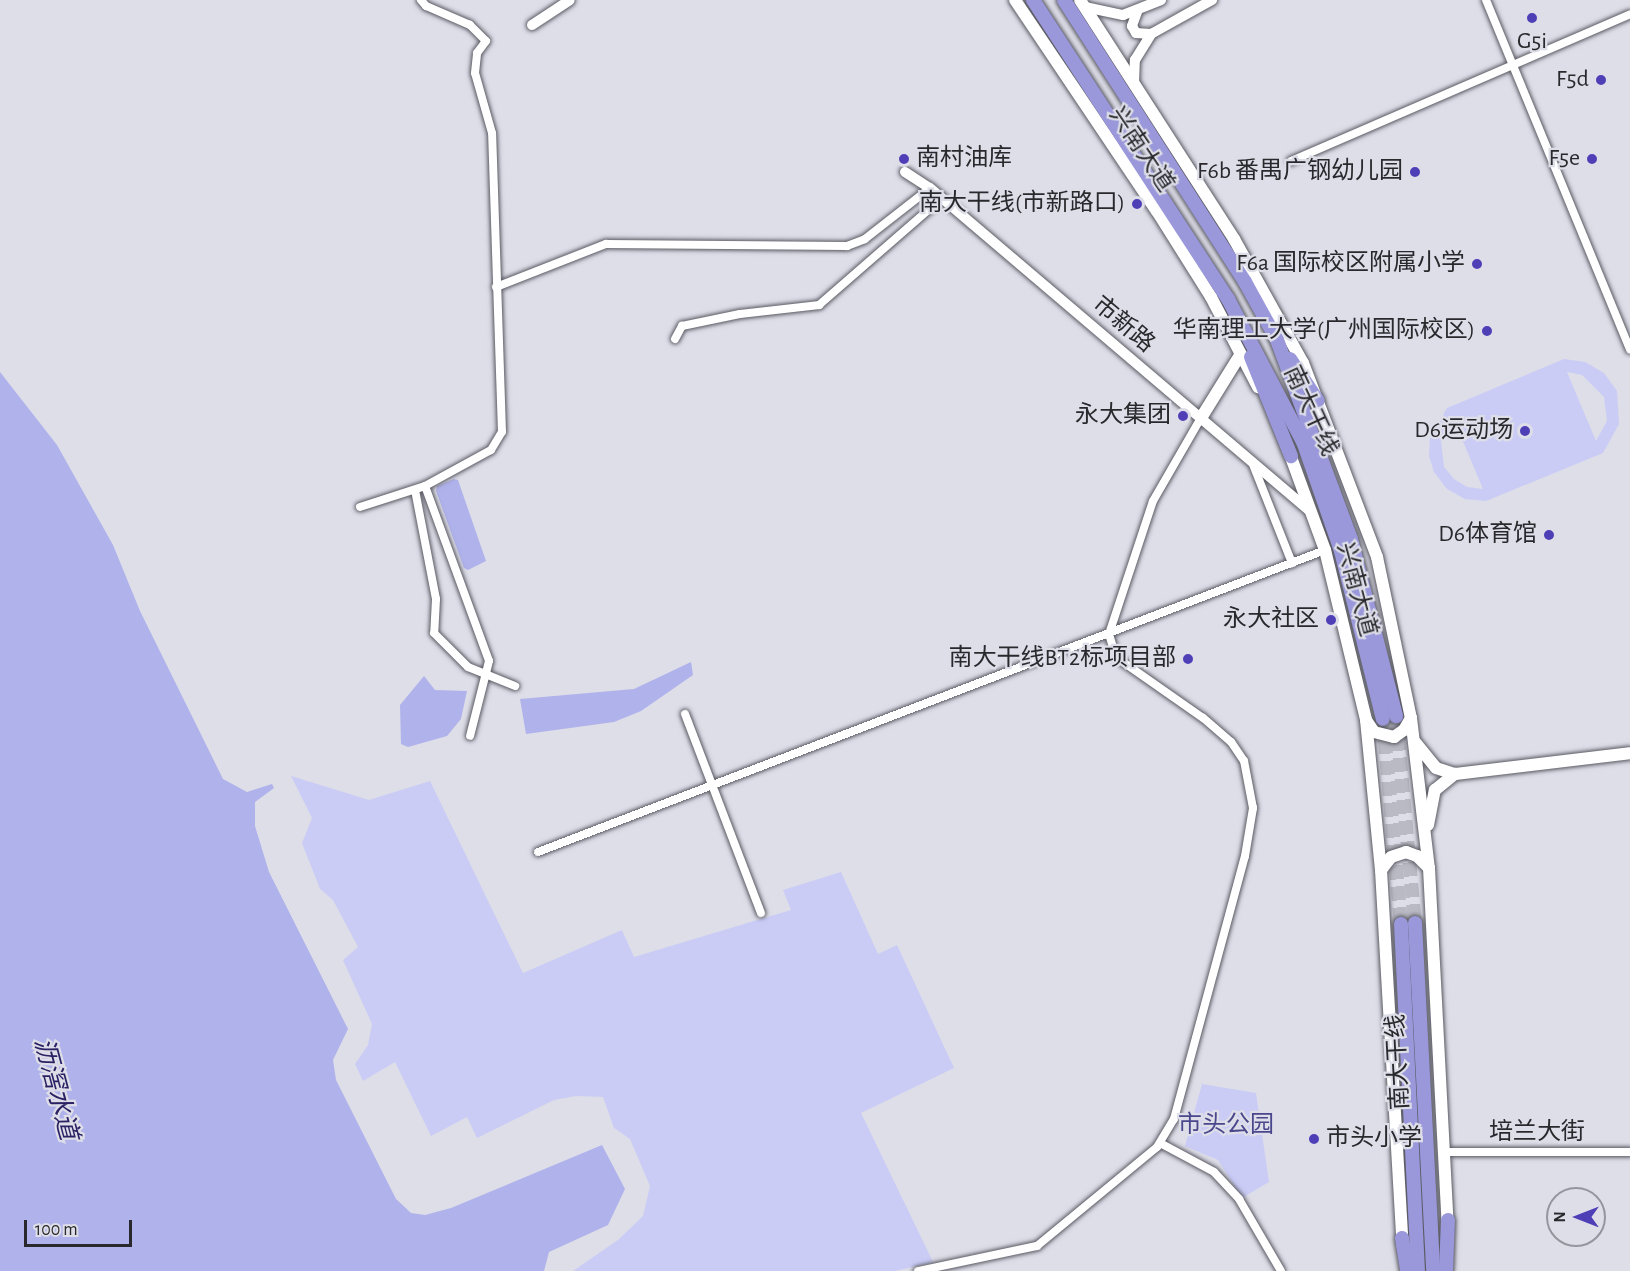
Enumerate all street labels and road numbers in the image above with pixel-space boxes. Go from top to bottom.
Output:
street label: 兴南大道 [1102,102,1180,198]
street label: 市新路 [1086,291,1160,359]
street label: 南大干线 [1277,361,1343,461]
street label: 兴南大道 [1330,540,1382,640]
street label: 南大干线 [1382,1013,1416,1111]
street label: 培兰大街 [1489,1119,1585,1147]

